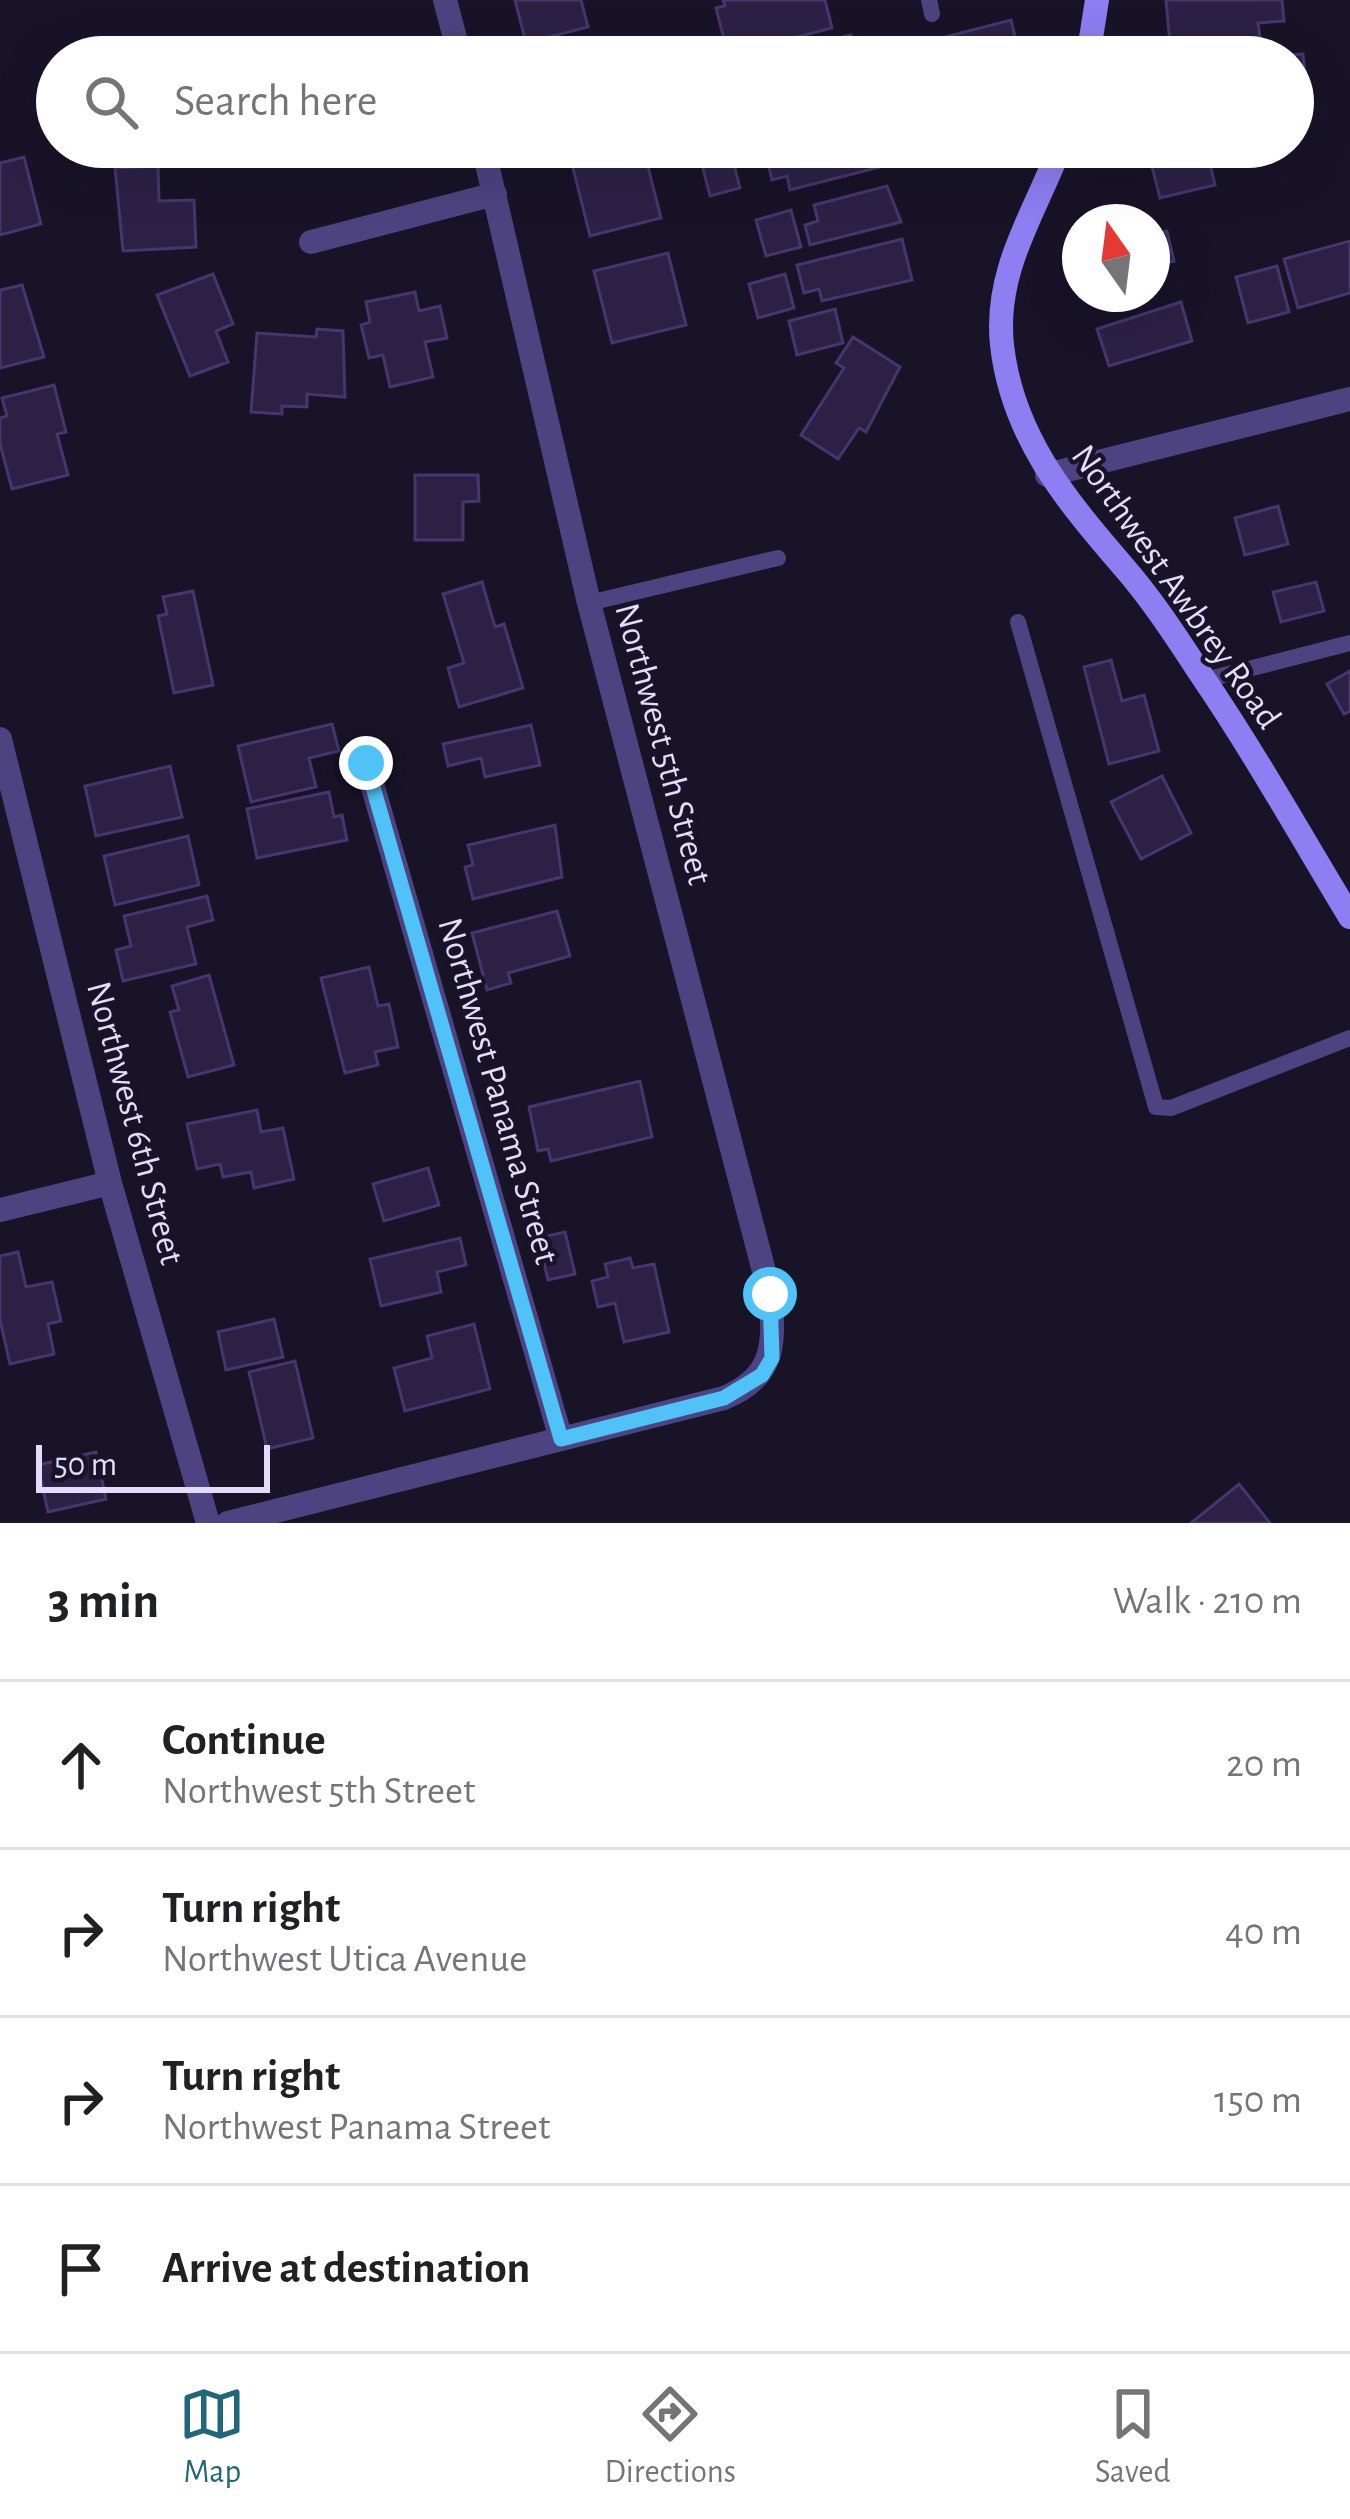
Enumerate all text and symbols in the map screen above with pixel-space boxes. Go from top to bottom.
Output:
search box [36,36,1314,168]
icon: search [78,69,144,135]
text: Search here [174,79,377,124]
north arrow [1062,204,1170,312]
street label: Northwest Awbrey Road [1065,439,1287,735]
street label: Northwest 5th Street [608,600,718,889]
route end [339,736,393,790]
street label: Northwest Panama Street [431,914,565,1269]
street label: Northwest 6th Street [80,978,190,1269]
route start [743,1267,797,1321]
scale bar [36,1439,270,1492]
text: 50 m [54,1449,117,1482]
text: 3 min [48,1576,159,1627]
text: Walk · 210 m [1113,1582,1302,1621]
text: Continue [162,1718,326,1763]
icon: ahead [48,1732,114,1798]
text: 20 m [1226,1745,1302,1784]
text: Northwest 5th Street [162,1772,475,1811]
text: Turn right [162,1886,340,1931]
icon: right [48,1900,114,1966]
text: 40 m [1225,1913,1302,1952]
text: Northwest Utica Avenue [162,1940,527,1979]
text: Turn right [162,2054,340,2099]
icon: right [48,2068,114,2134]
text: 150 m [1214,2081,1302,2120]
text: Northwest Panama Street [162,2108,550,2147]
icon: arrive [48,2236,114,2302]
text: Arrive at destination [162,2246,530,2291]
tab: Map [179,2381,245,2493]
tab: Directions [604,2381,736,2493]
tab: Saved [1095,2381,1170,2493]

